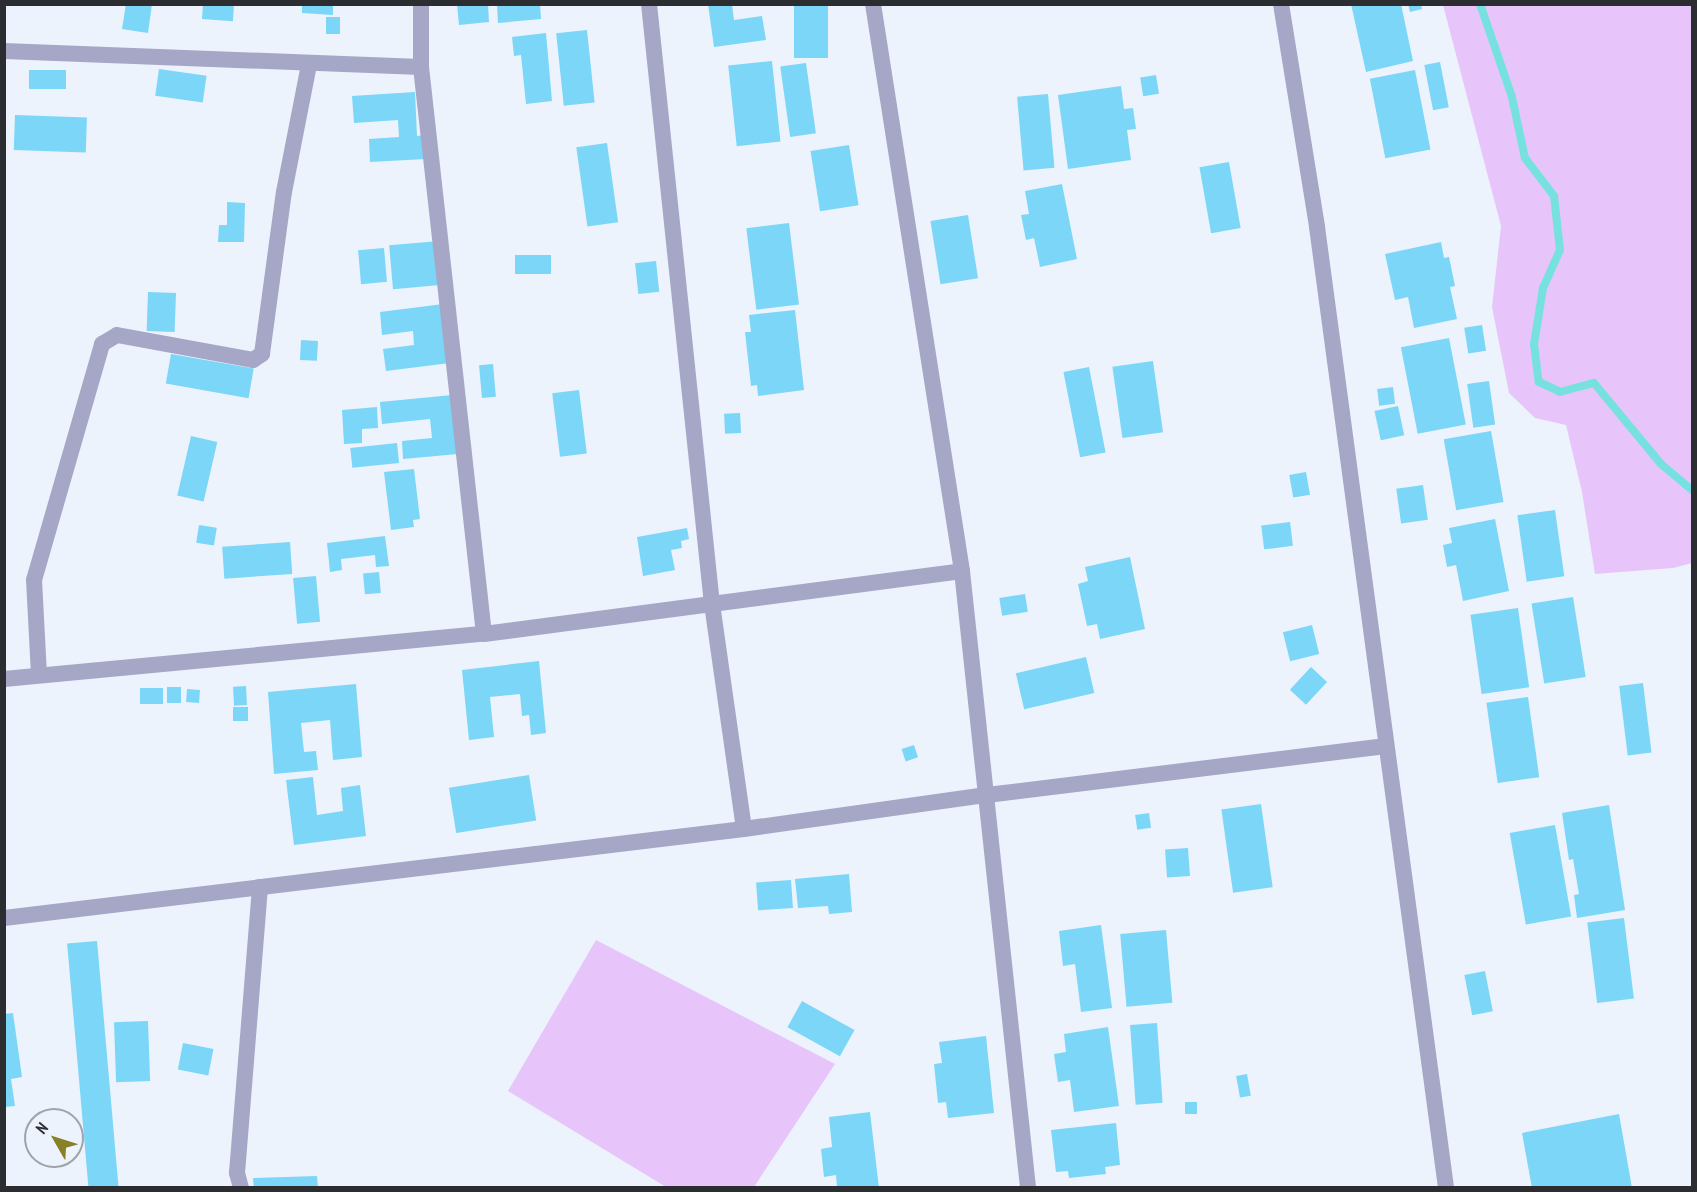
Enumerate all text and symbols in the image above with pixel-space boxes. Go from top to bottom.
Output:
north arrow [24,1108,84,1168]
text: N [31,1118,52,1138]

